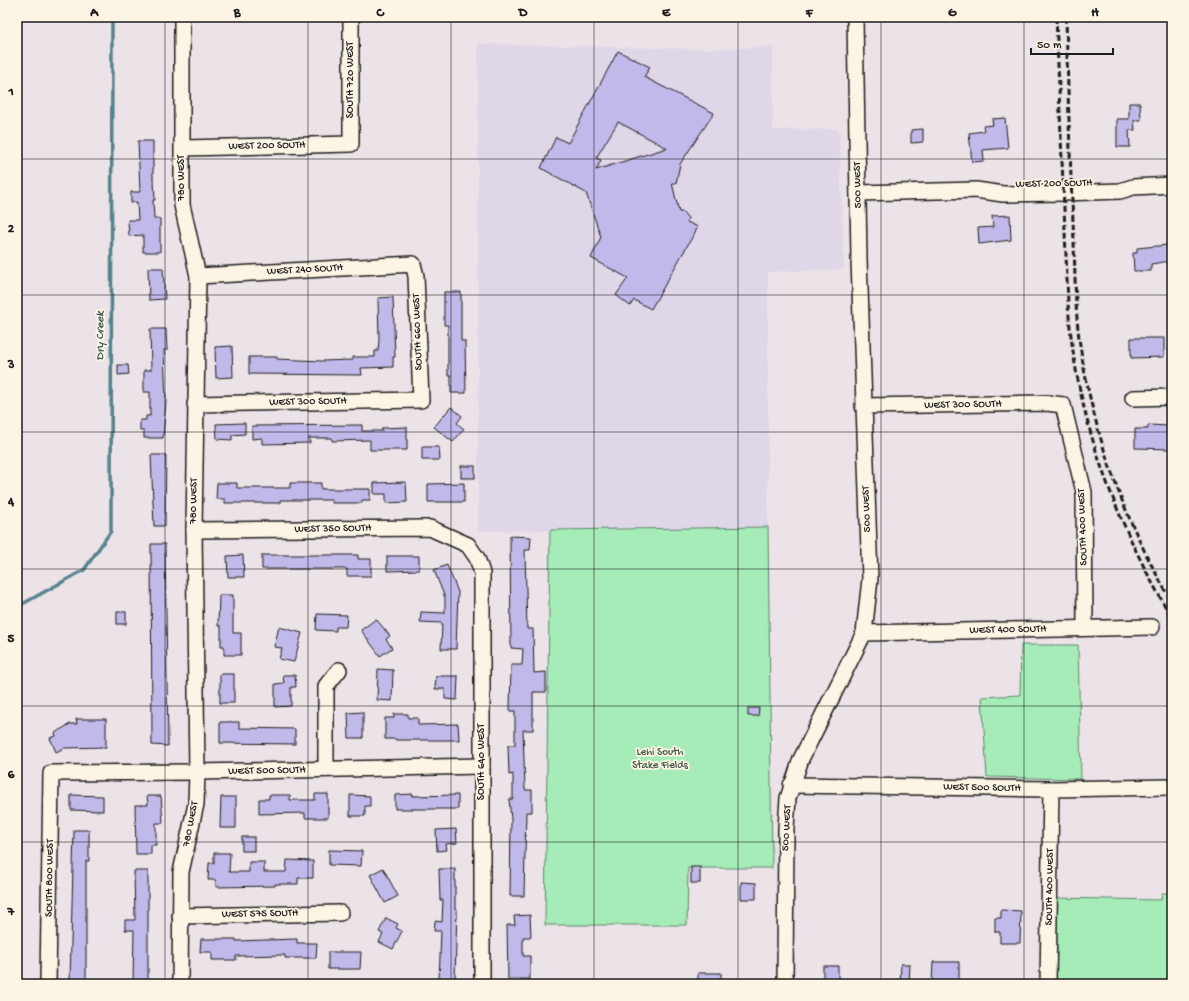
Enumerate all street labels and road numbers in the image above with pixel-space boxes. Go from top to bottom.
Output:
street label: SOUTH 720 WEST [345,41,357,118]
street label: WEST 200 SOUTH [228,139,306,153]
street label: 780 WEST [176,154,188,202]
street label: 500 WEST [852,161,864,208]
street label: WEST 200 SOUTH [1015,177,1093,191]
street label: WEST 240 SOUTH [267,262,344,278]
street label: SOUTH 660 WEST [411,293,425,371]
street label: WEST 300 SOUTH [269,395,348,409]
street label: WEST 300 SOUTH [924,398,1003,412]
street label: 780 WEST [188,477,200,525]
street label: 500 WEST [860,485,874,532]
street label: SOUTH 400 WEST [1076,488,1090,566]
street label: WEST 350 SOUTH [294,522,372,536]
street label: WEST 400 SOUTH [969,623,1047,637]
street label: SOUTH 640 WEST [476,723,488,800]
street label: WEST 500 SOUTH [228,764,307,778]
street label: WEST 500 SOUTH [943,781,1022,795]
street label: 780 WEST [181,799,201,849]
street label: 500 WEST [780,804,794,852]
street label: SOUTH 800 WEST [43,838,57,917]
street label: SOUTH 400 WEST [1043,848,1057,926]
street label: WEST 575 SOUTH [222,907,299,921]

